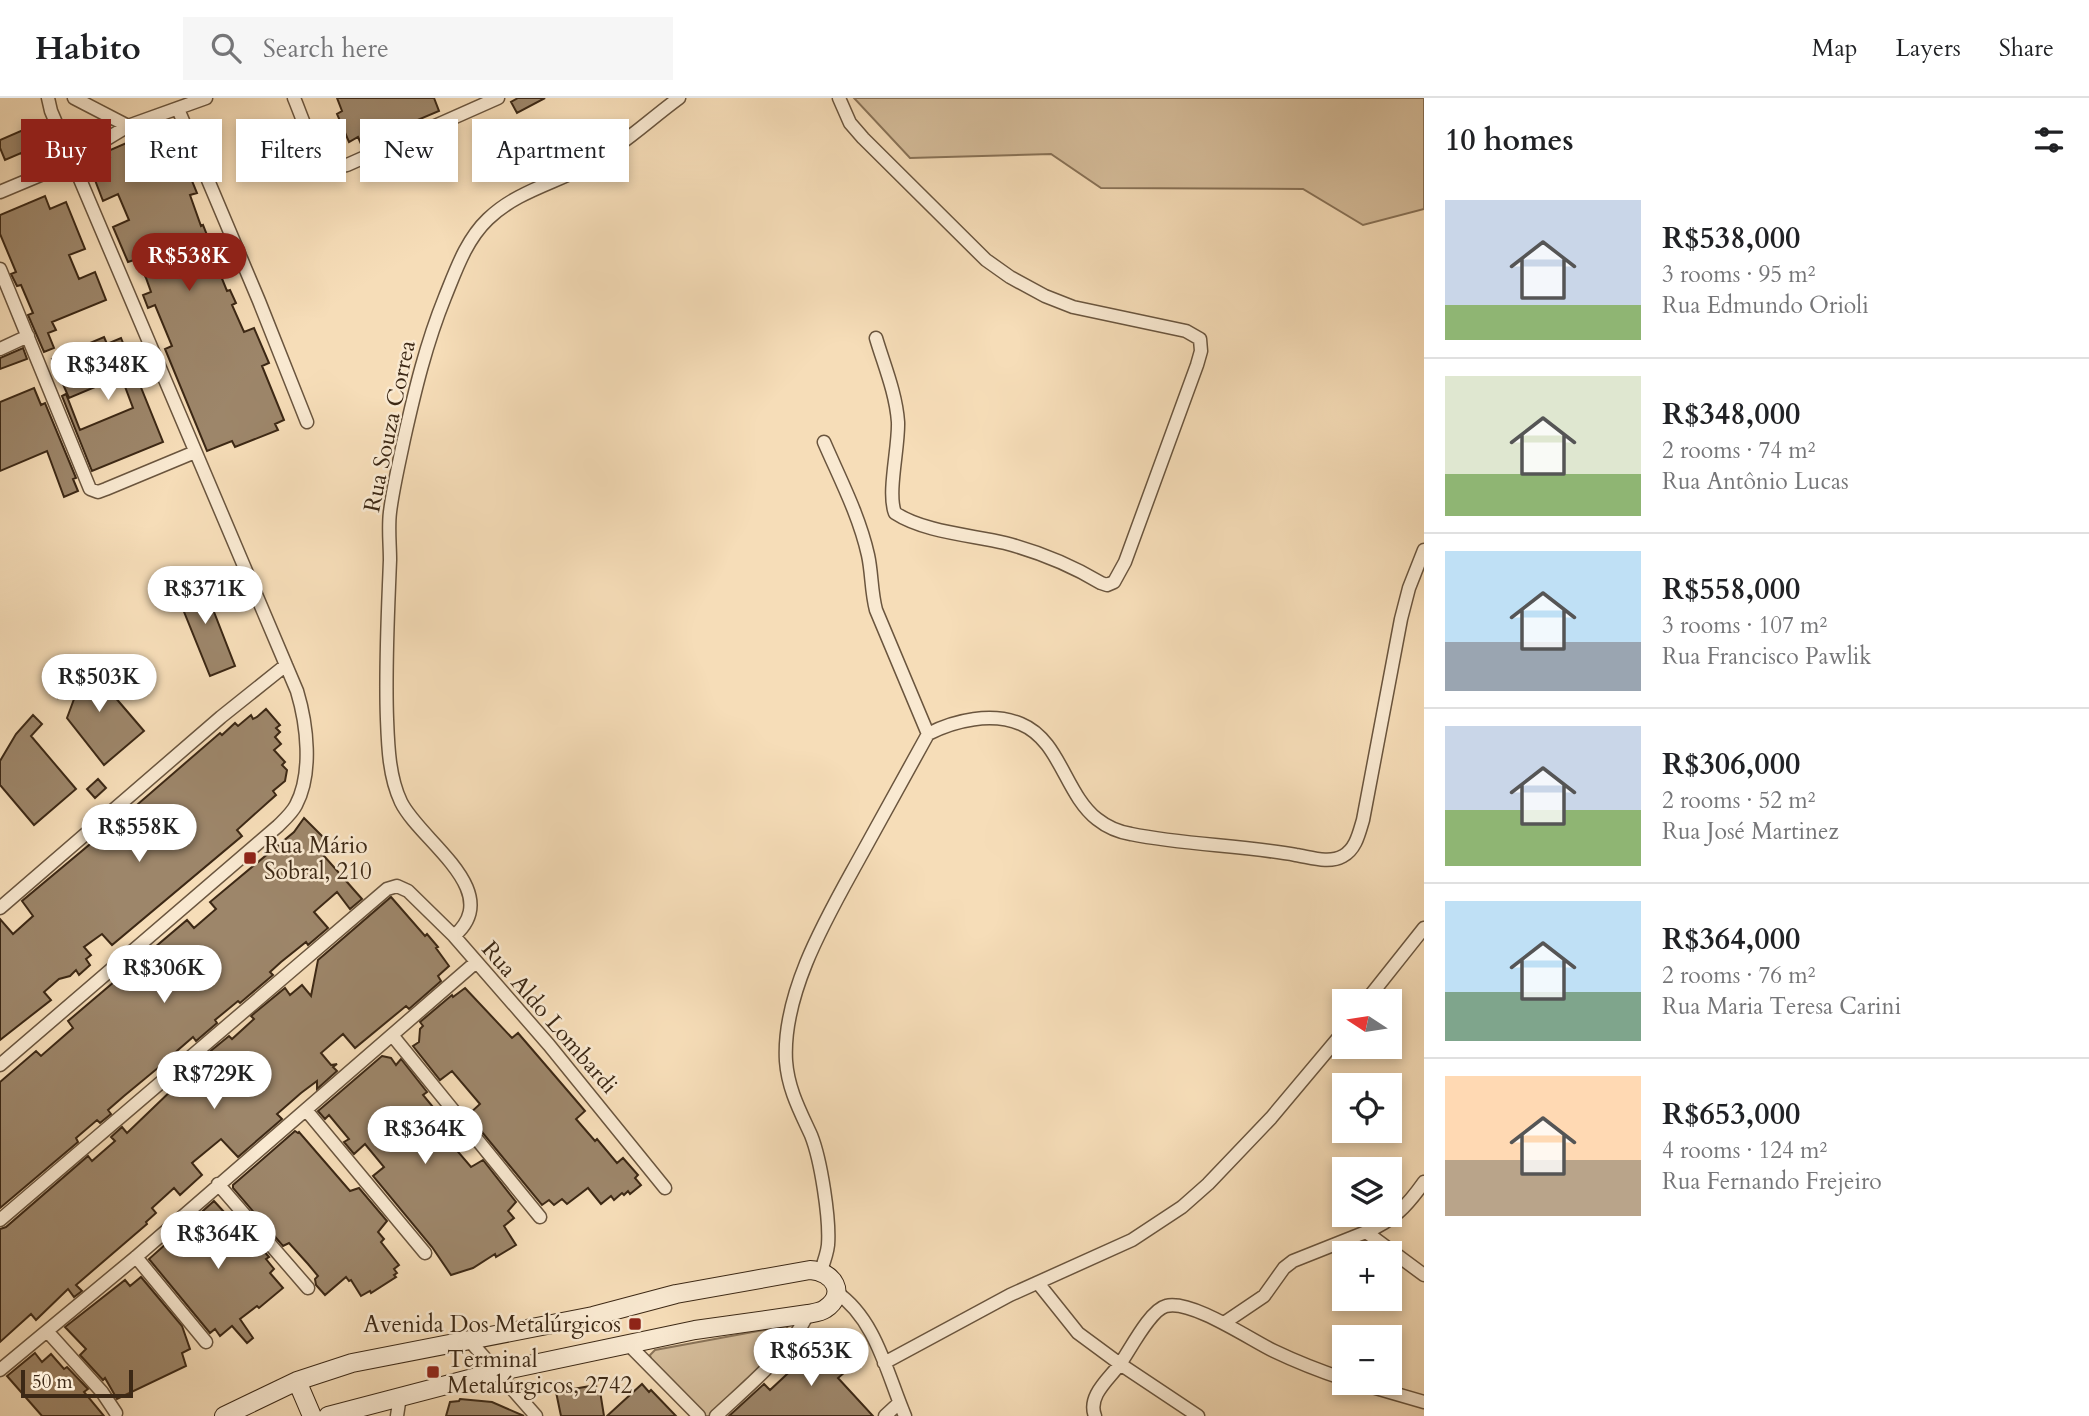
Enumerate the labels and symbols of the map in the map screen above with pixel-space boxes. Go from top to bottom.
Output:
pin: R$538K [132,234,246,293]
street label: Rua Souza Correa [356,337,423,515]
pin: R$348K [51,342,165,402]
pin: R$371K [148,566,262,626]
pin: R$503K [42,654,156,714]
pin: R$558K [82,804,196,864]
place label: Rua Mário Sobral, 210 [264,830,372,887]
marker: Rua Mário Sobral, 210 [242,850,258,866]
street label: Rua Aldo Lombardi [475,934,625,1100]
pin: R$306K [107,946,221,1005]
north arrow [1332,989,1402,1059]
pin: R$729K [157,1052,271,1111]
pin: R$364K [368,1107,482,1166]
pin: R$364K [161,1212,275,1271]
place label: Avenida Dos Metalúrgicos [364,1309,621,1340]
marker: Avenida Dos Metalúrgicos [627,1316,643,1332]
pin: R$653K [754,1328,868,1388]
place label: Terminal Metalúrgicos, 2742 [447,1344,632,1401]
marker: Terminal Metalúrgicos, 2742 [425,1364,441,1380]
scale bar [21,1367,133,1399]

